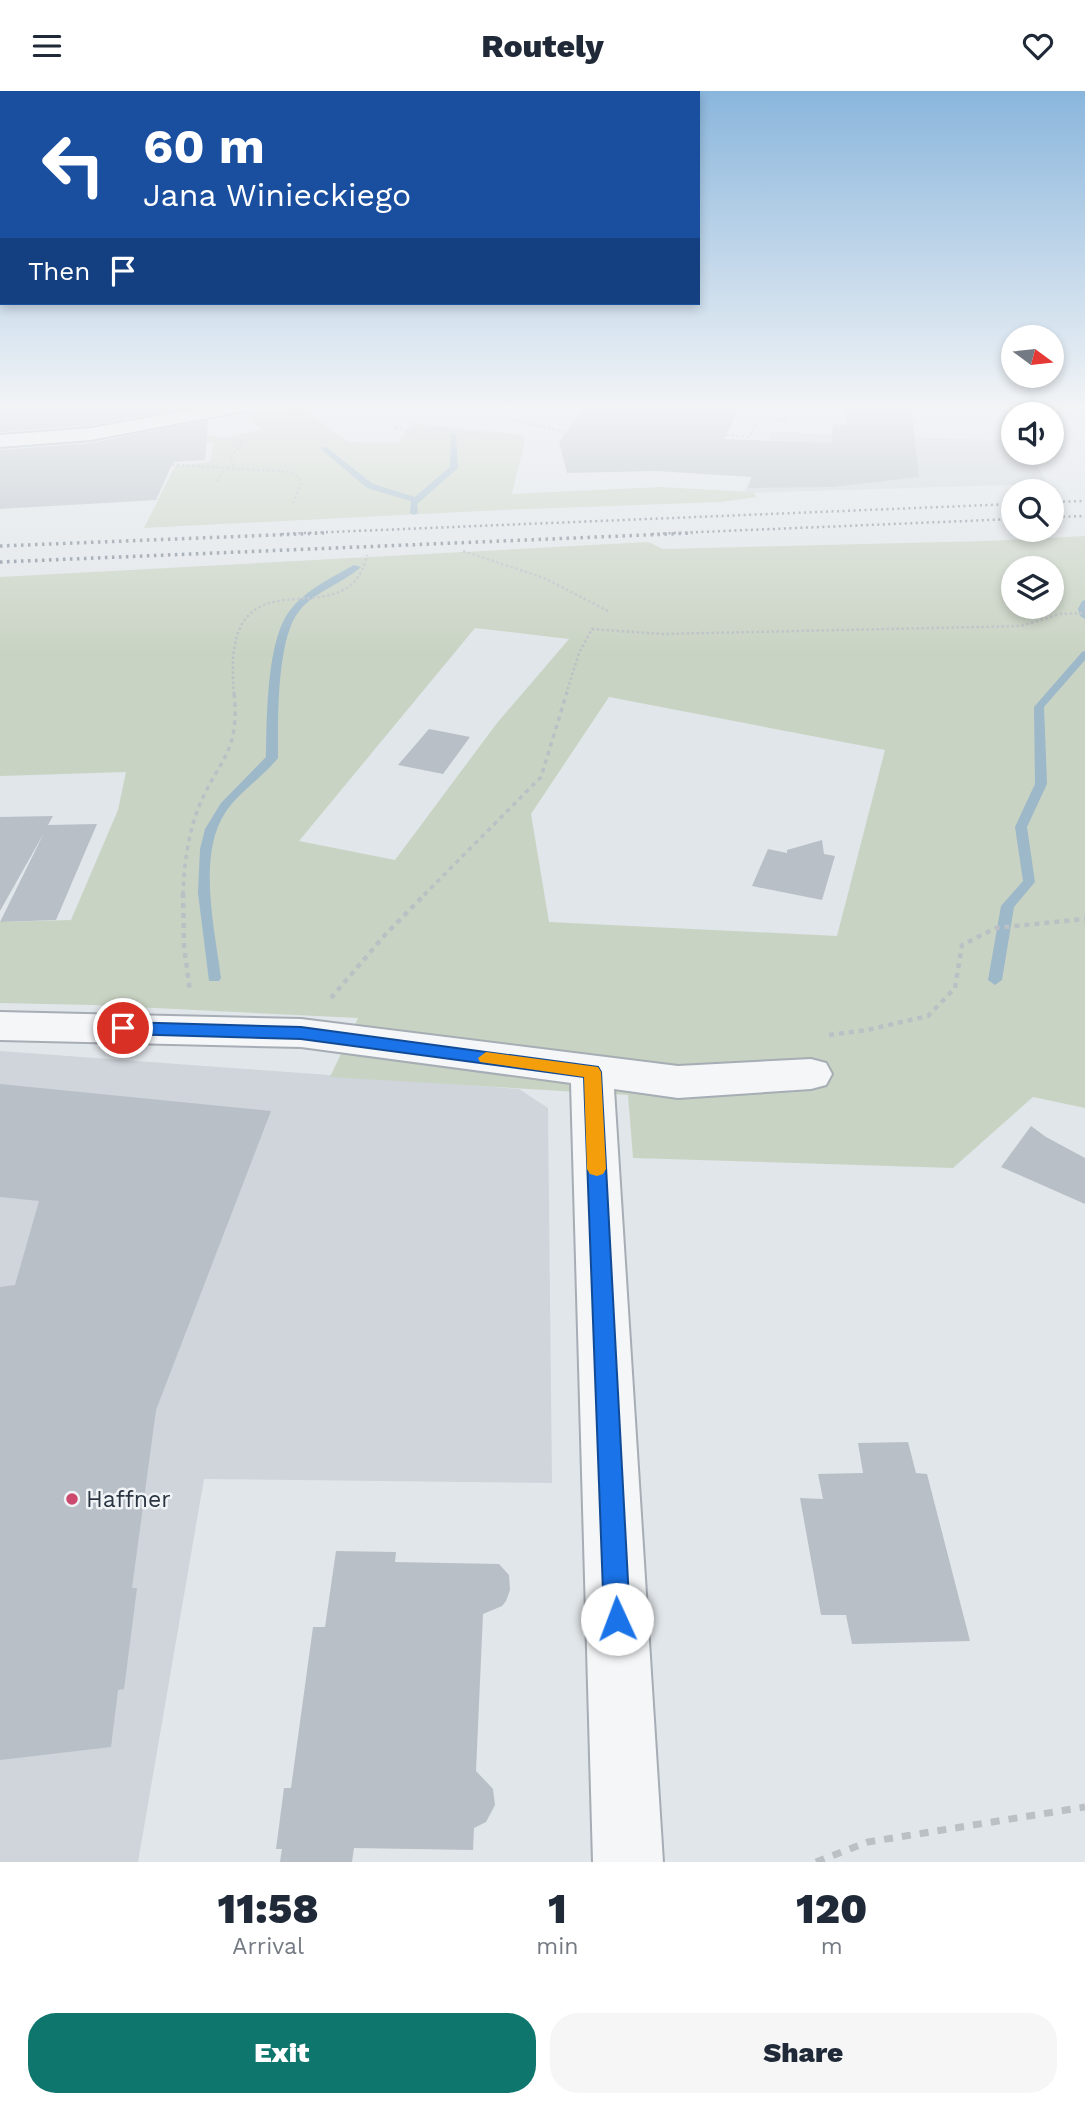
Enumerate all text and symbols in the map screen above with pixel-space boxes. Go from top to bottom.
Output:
icon: menu [28,27,66,65]
text: Routely [481,27,604,65]
icon: heart [1019,27,1057,65]
text: 60 m [143,117,265,175]
icon: left [28,119,119,210]
text: Jana Winieckiego [143,176,411,214]
icon: arrive [104,252,142,290]
text: Then [28,256,90,286]
north arrow [1001,325,1064,389]
map controls [1001,325,1064,619]
button: sound [1001,402,1064,465]
button: search [1001,479,1064,542]
button: layers [1001,556,1064,619]
pin [93,998,153,1058]
icon: arrive [104,1009,142,1047]
place label: Haffner [86,1486,171,1513]
marker: Haffner [64,1491,80,1507]
position arrow [580,1582,654,1656]
text: 11:58 [218,1884,319,1933]
text: 1 [548,1884,567,1933]
text: 120 [796,1884,867,1933]
text: Arrival [232,1933,304,1960]
text: min [536,1933,579,1960]
text: m [821,1933,843,1960]
button: Exit [28,2013,536,2093]
button: Share [550,2013,1057,2093]

